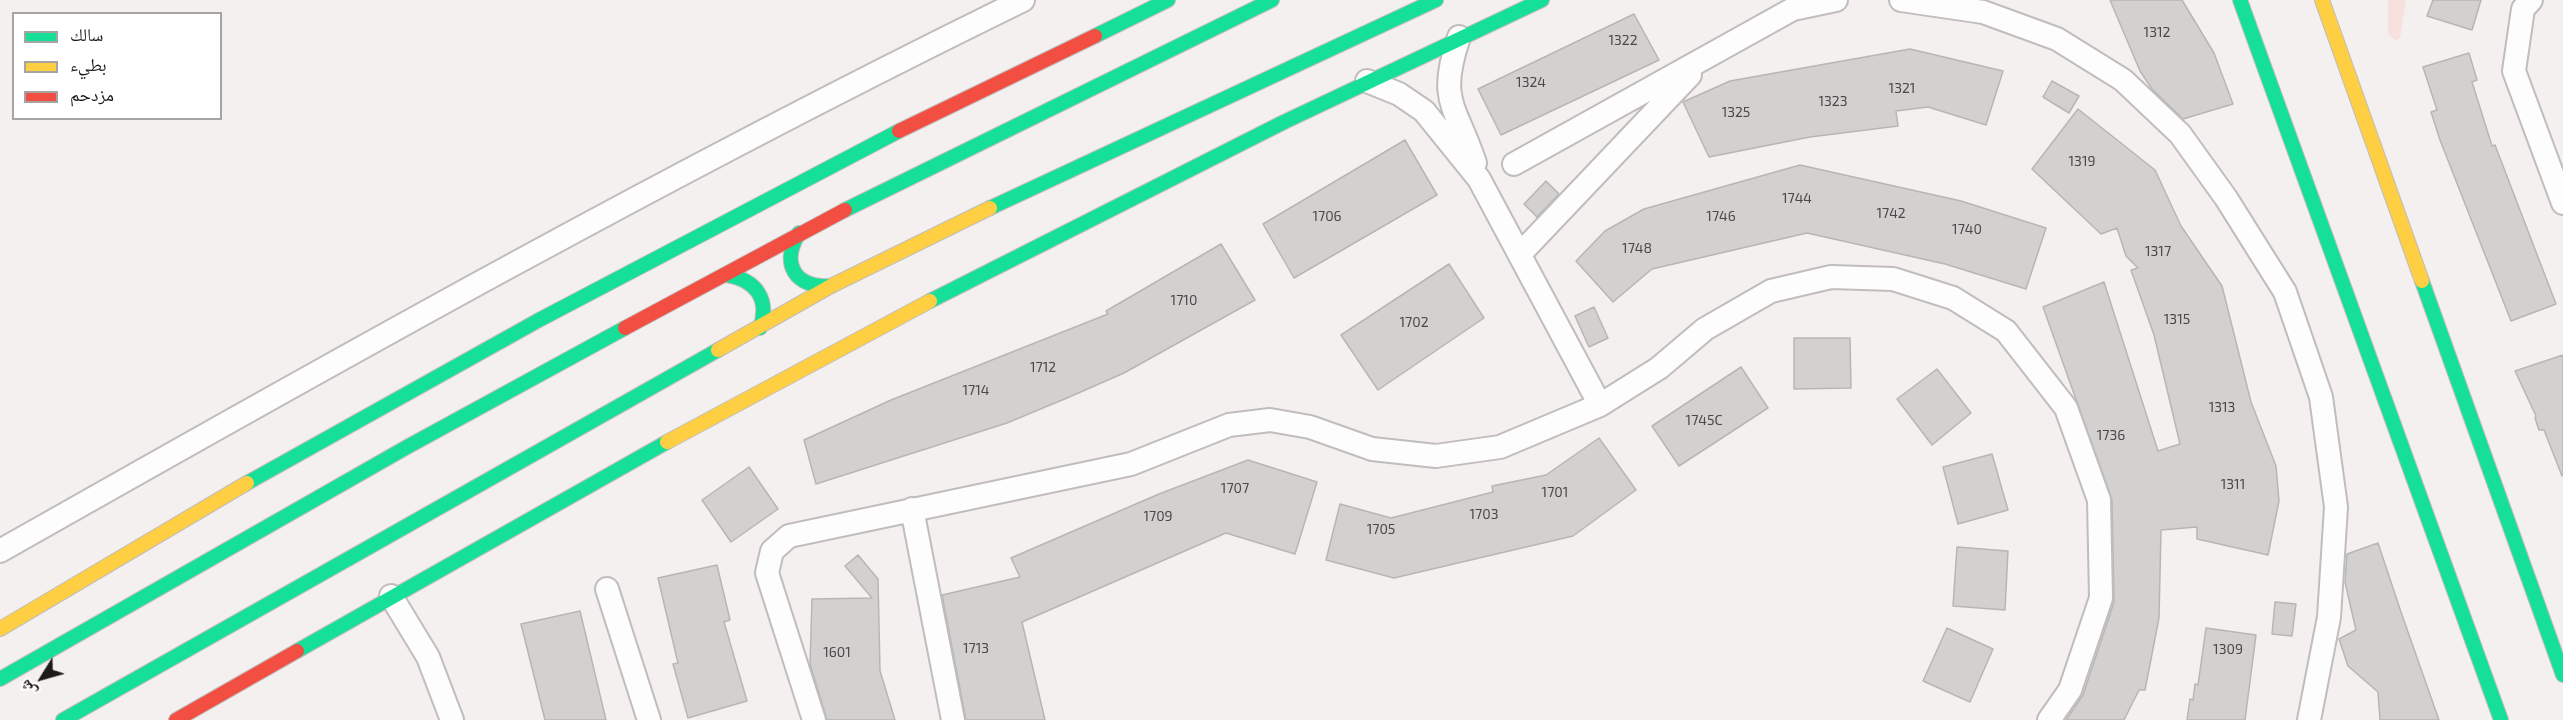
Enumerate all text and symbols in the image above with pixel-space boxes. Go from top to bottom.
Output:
legend [12,12,222,120]
text: سالك [70,23,103,45]
house number: 1312 [2144,24,2170,40]
house number: 1322 [1608,32,1638,48]
text: بطيء [70,53,107,75]
house number: 1324 [1516,74,1546,90]
house number: 1321 [1889,80,1915,96]
text: مزدحم [70,83,114,105]
house number: 1323 [1818,93,1848,109]
house number: 1325 [1722,104,1750,120]
house number: 1319 [2069,153,2095,169]
house number: 1744 [1782,190,1812,206]
house number: 1742 [1876,205,1906,221]
house number: 1706 [1312,208,1342,224]
house number: 1746 [1706,208,1736,224]
house number: 1740 [1952,221,1982,237]
house number: 1748 [1622,240,1652,256]
house number: 1317 [2145,243,2171,259]
house number: 1710 [1171,292,1197,308]
house number: 1315 [2164,311,2190,327]
house number: 1702 [1399,314,1429,330]
house number: 1712 [1030,359,1056,375]
house number: 1714 [963,382,989,398]
house number: 1313 [2209,399,2235,415]
house number: 1745C [1686,412,1722,428]
house number: 1736 [2097,427,2125,443]
house number: 1311 [2221,476,2245,492]
house number: 1707 [1221,480,1249,496]
house number: 1701 [1542,484,1568,500]
house number: 1703 [1470,506,1498,522]
house number: 1709 [1143,508,1173,524]
house number: 1705 [1367,521,1395,537]
house number: 1713 [963,640,989,656]
house number: 1309 [2213,641,2243,657]
house number: 1601 [823,644,851,660]
north arrow [12,648,72,708]
text: ش [15,677,40,702]

